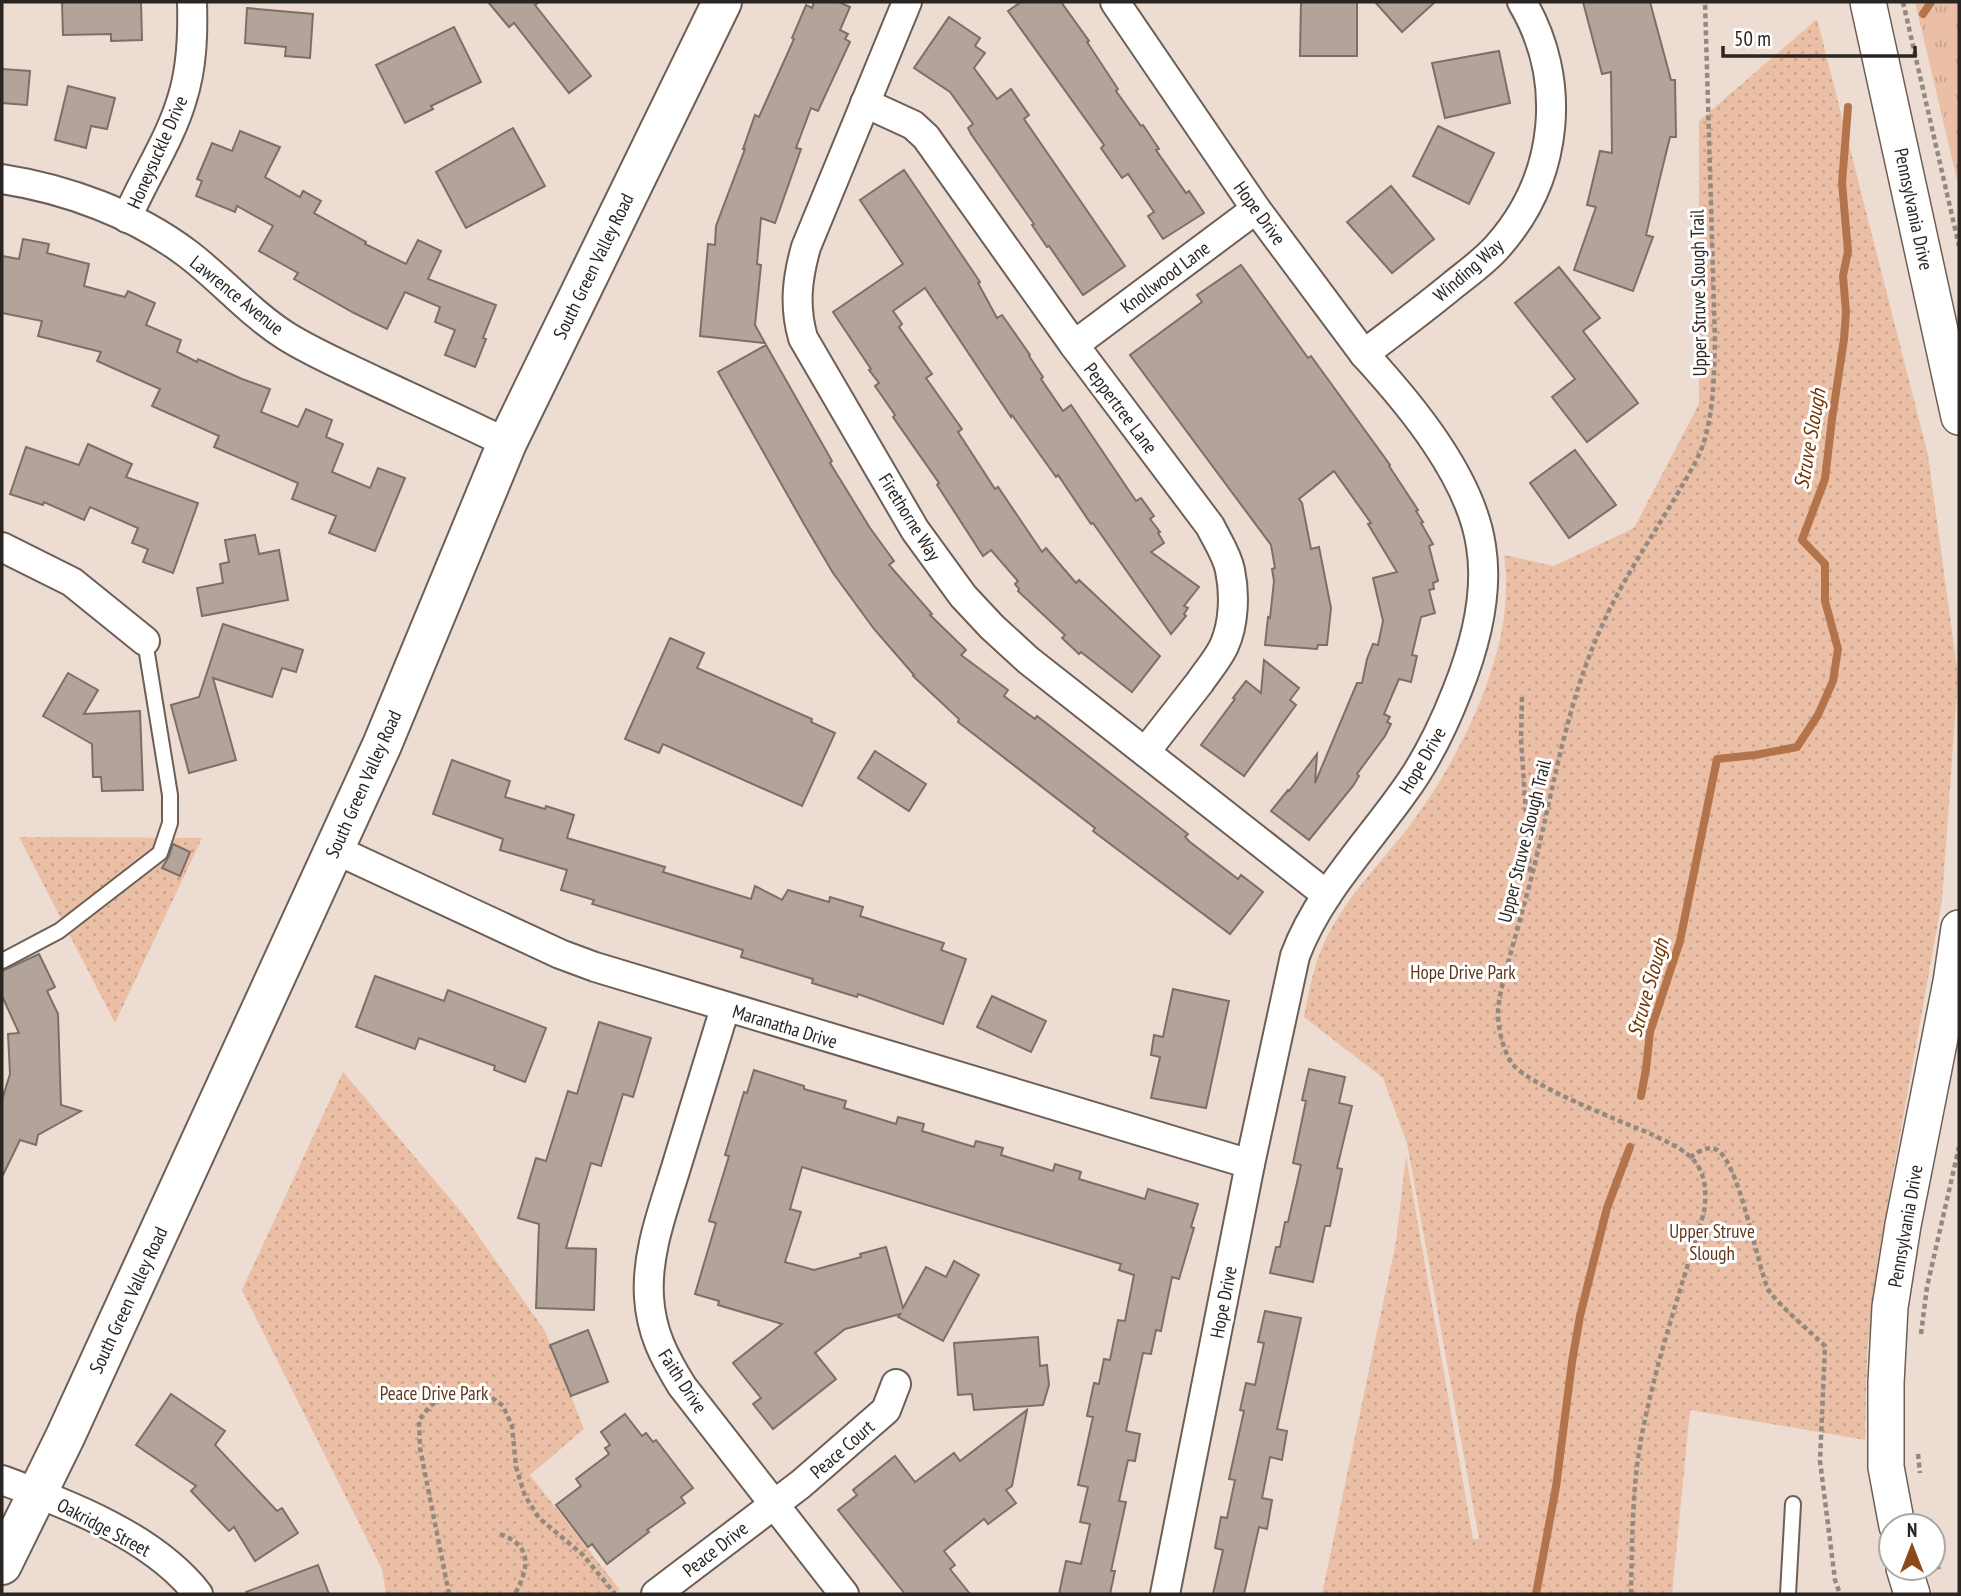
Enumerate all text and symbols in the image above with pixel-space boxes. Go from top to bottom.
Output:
scale bar [1723,14,1916,58]
text: 50 m [1734,25,1771,52]
street label: Honeysuckle Drive [121,92,193,212]
street label: Pennsylvania Drive [1889,146,1939,272]
street label: Hope Drive [1229,176,1291,250]
street label: South Green Valley Road [547,189,639,343]
street label: Upper Struve Slough Trail [1685,209,1711,377]
street label: Winding Way [1428,233,1508,307]
street label: Knollwood Lane [1116,236,1214,318]
street label: Lawrence Avenue [185,250,289,340]
street label: Peppertree Lane [1079,358,1163,458]
water label: Struve Slough [1787,385,1832,491]
street label: Firethorne Way [874,469,947,566]
street label: South Green Valley Road [320,706,406,862]
street label: Hope Drive [1393,722,1451,798]
street label: Upper Struve Slough Trail [1492,757,1556,925]
water label: Struve Slough [1621,934,1675,1040]
park label: Hope Drive Park [1410,960,1516,984]
street label: Maranatha Drive [730,999,840,1053]
street label: Pennsylvania Drive [1882,1163,1928,1289]
park label: Upper Struve Slough [1669,1219,1755,1265]
street label: South Green Valley Road [83,1223,173,1377]
street label: Hope Drive [1204,1264,1242,1340]
street label: Faith Drive [653,1344,713,1418]
park label: Peace Drive Park [380,1381,489,1405]
street label: Peace Court [805,1414,880,1483]
street label: Oakridge Street [53,1492,156,1562]
north arrow [1877,1512,1947,1582]
street label: Peace Drive [678,1516,753,1582]
text: N [1907,1518,1917,1542]

